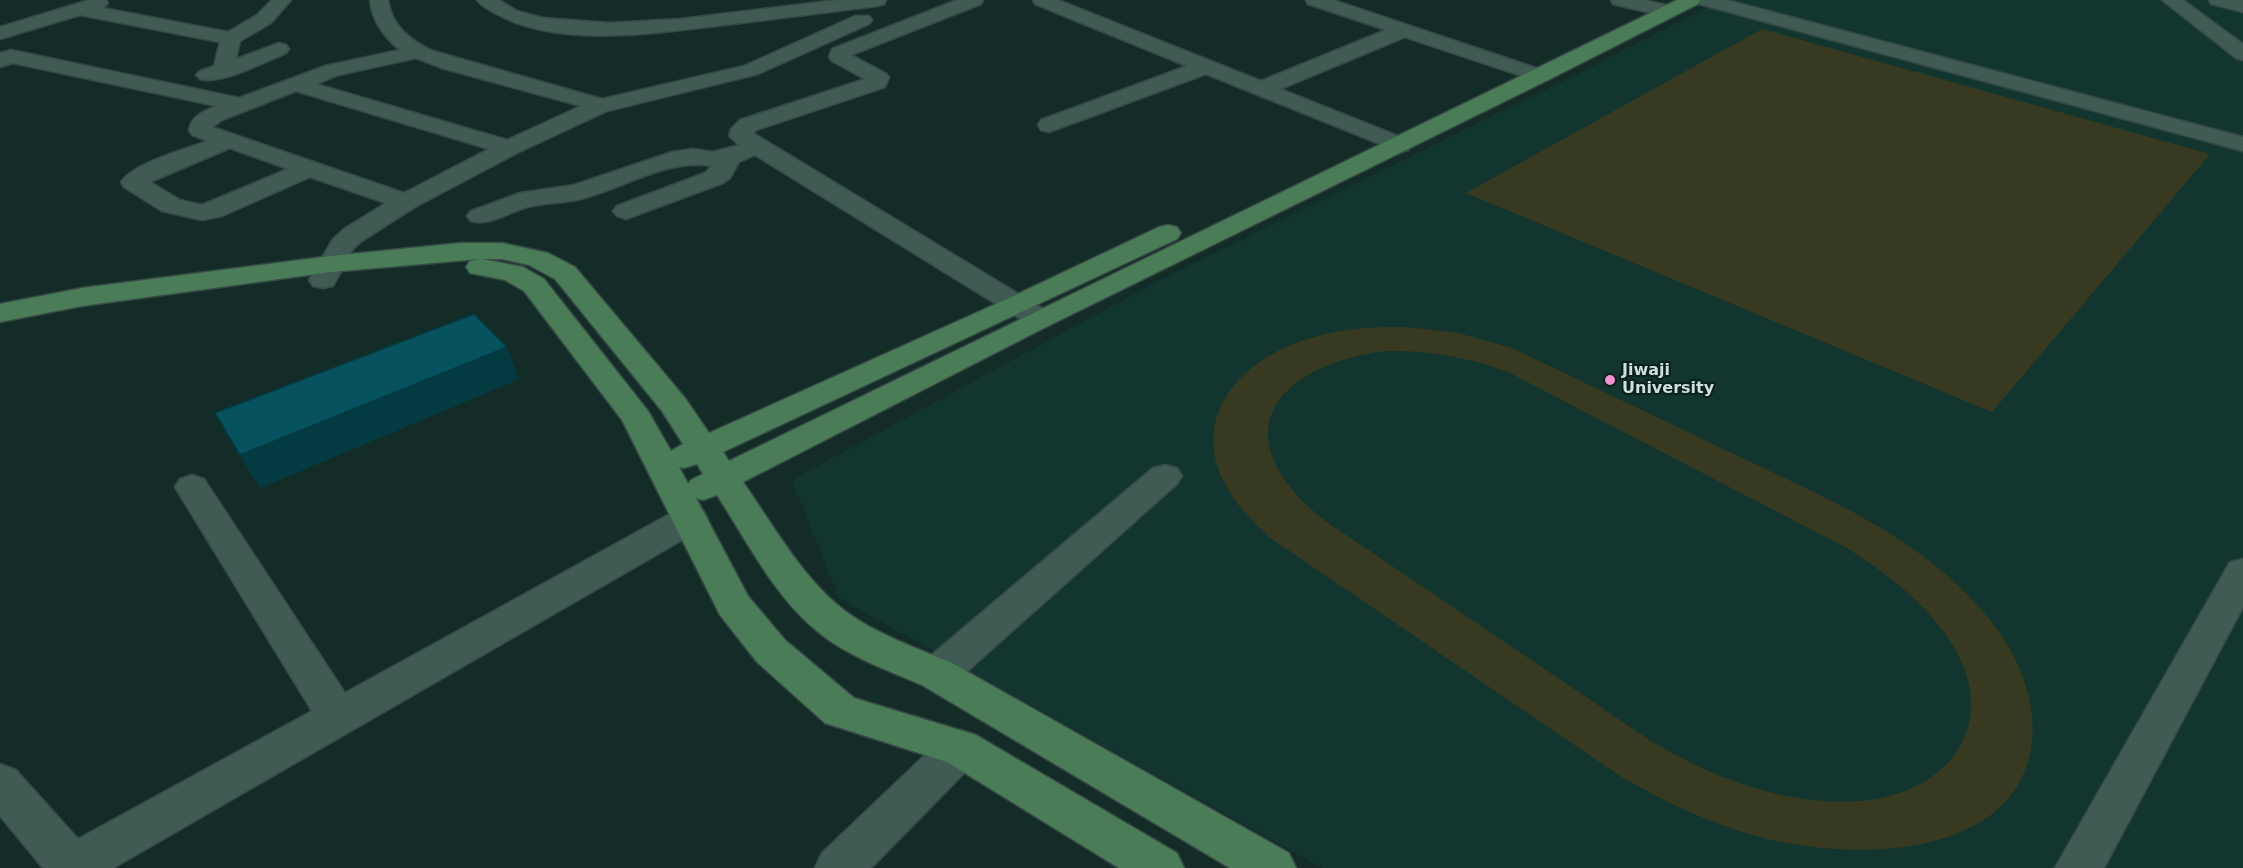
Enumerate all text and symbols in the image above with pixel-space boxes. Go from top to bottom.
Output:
place label: Jiwaji University [1622,361,1714,399]
marker: Jiwaji University [1603,373,1617,387]

